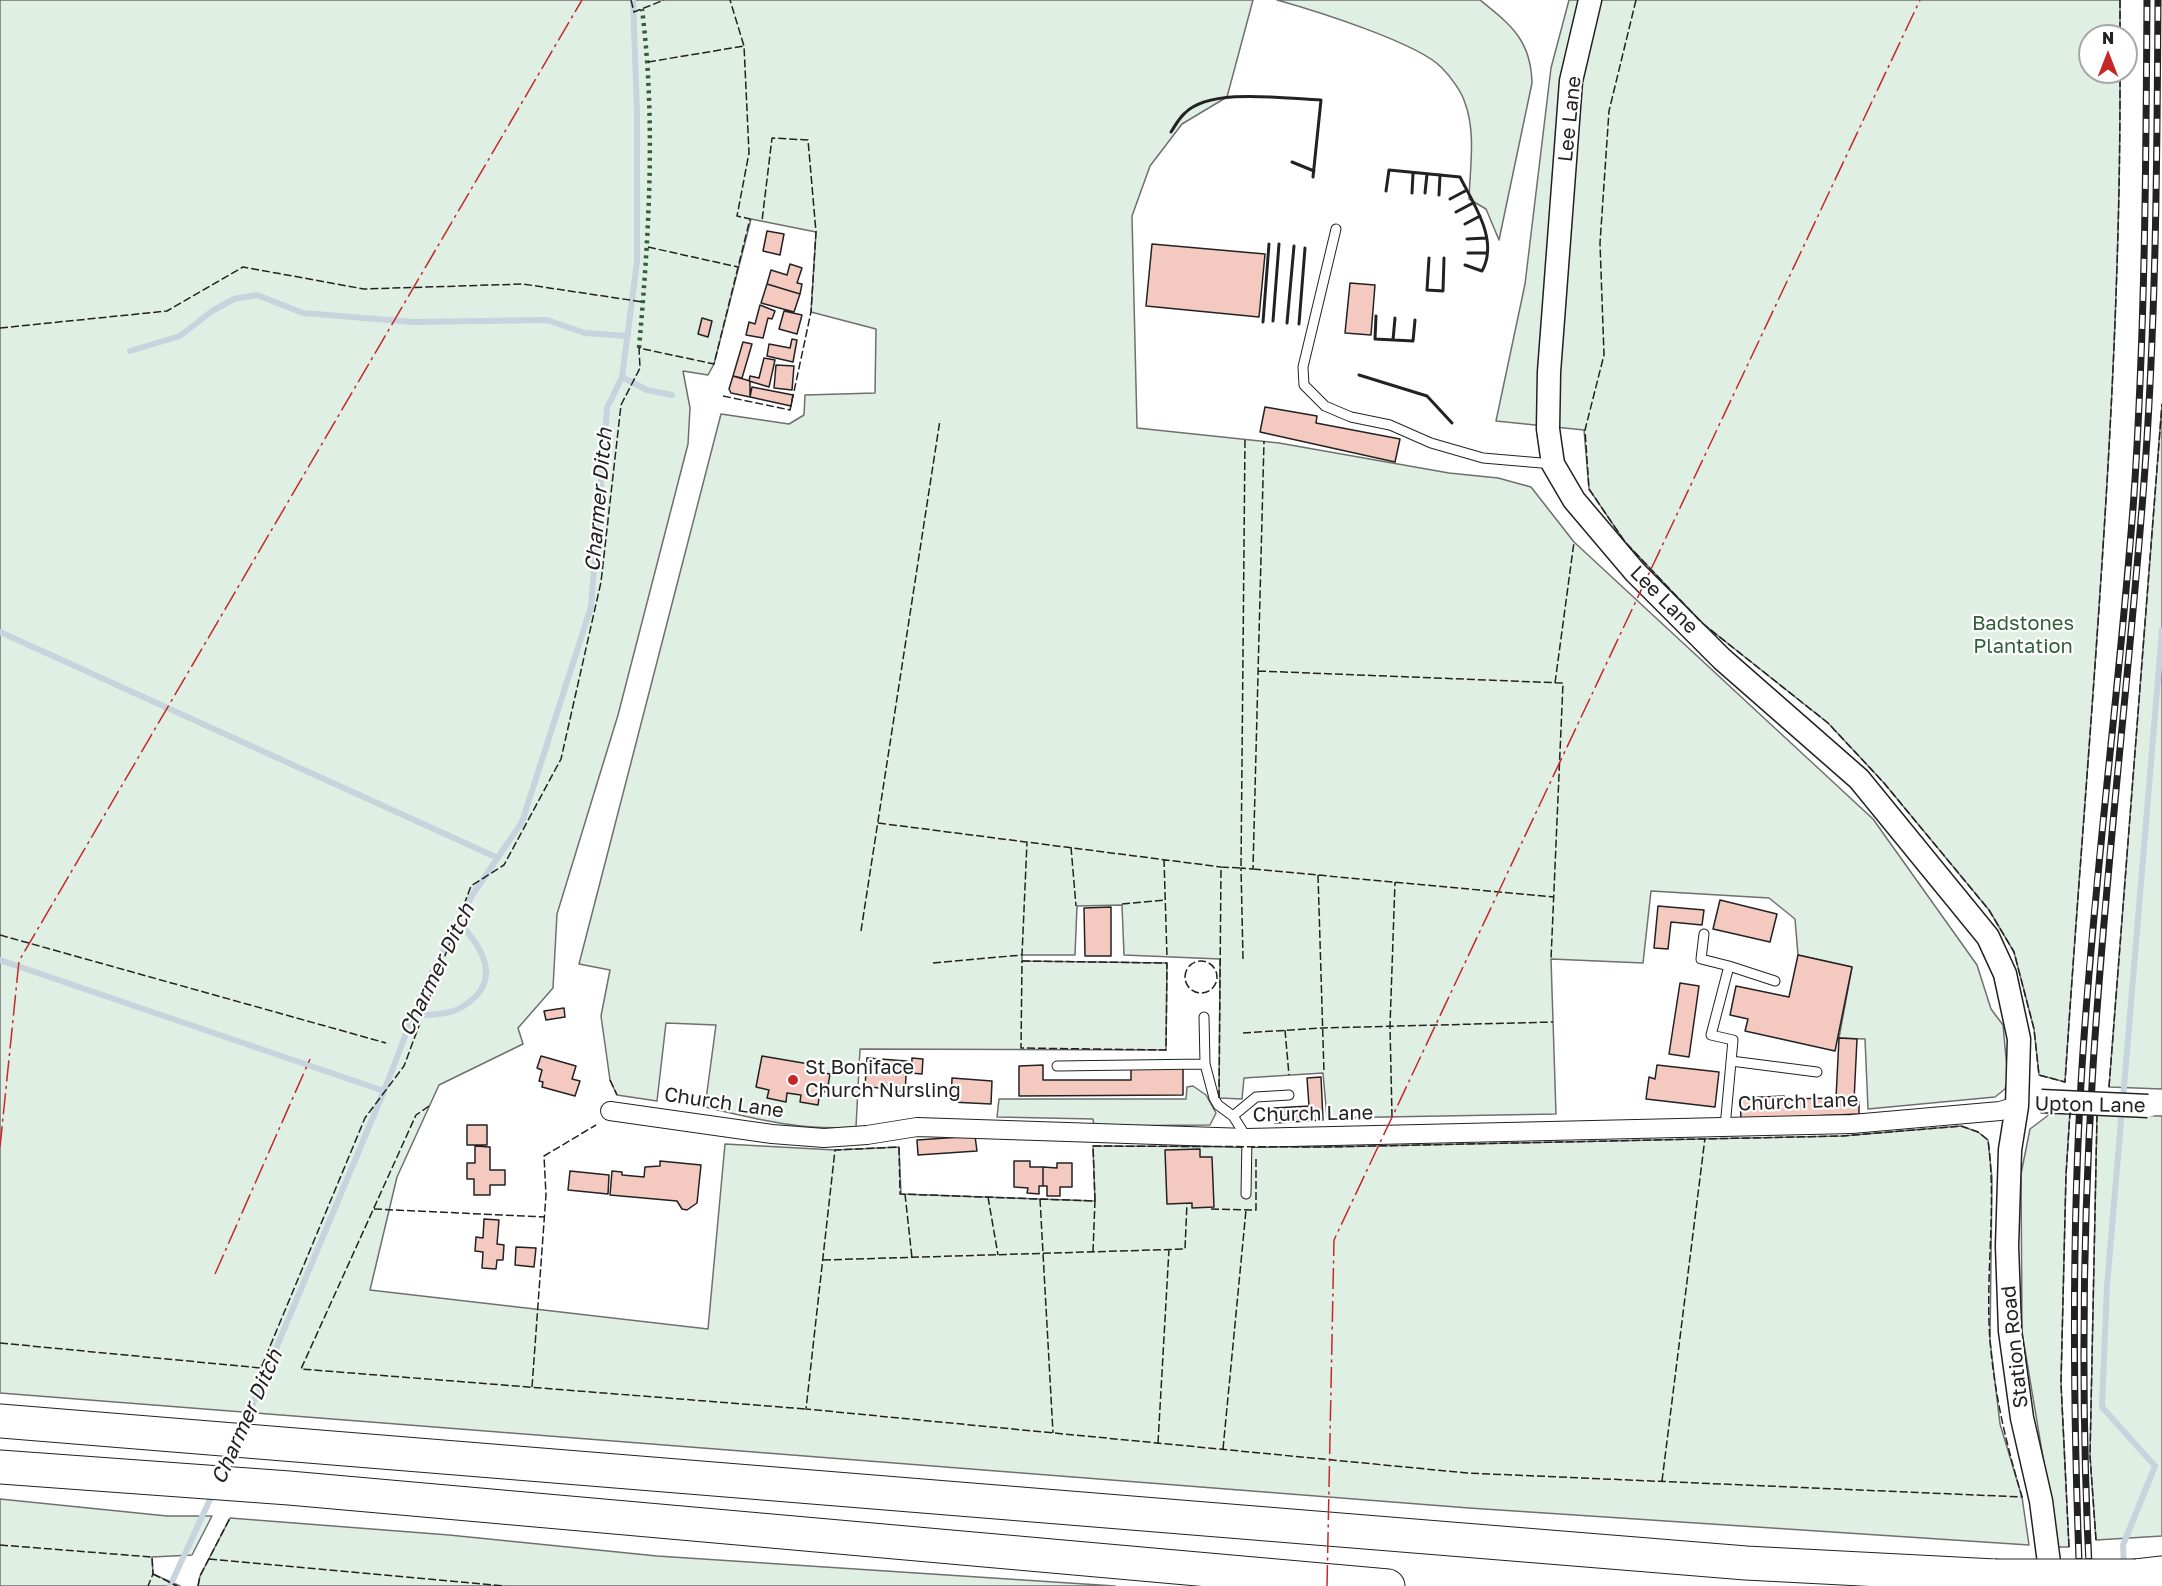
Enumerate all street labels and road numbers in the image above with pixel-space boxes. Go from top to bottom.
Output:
street label: Lee Lane [1554,75,1586,163]
street label: Lee Lane [1625,561,1703,639]
street label: Church Lane [663,1083,785,1123]
street label: Church Lane [1737,1088,1859,1116]
street label: Upton Lane [2034,1092,2146,1118]
street label: Church Lane [1252,1101,1374,1127]
street label: Station Road [1997,1285,2033,1409]

